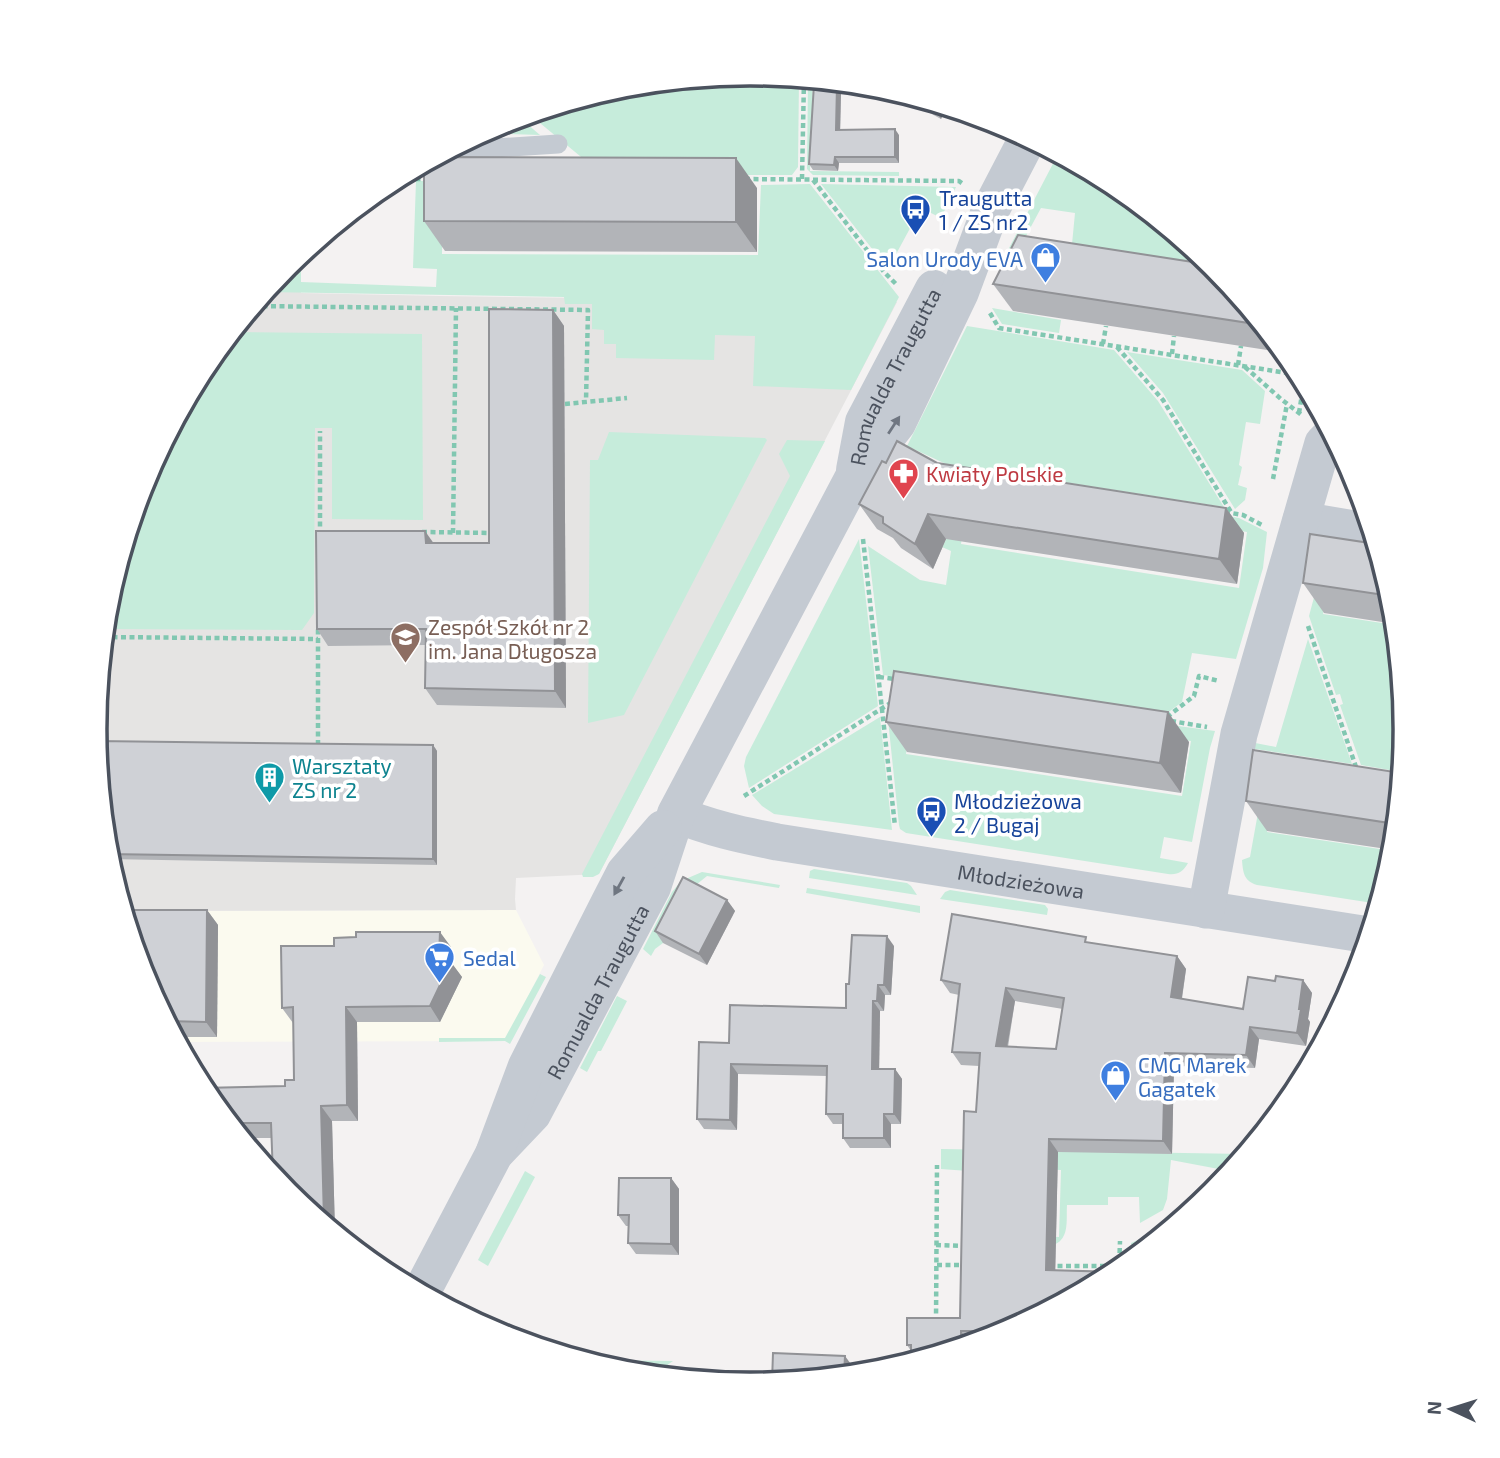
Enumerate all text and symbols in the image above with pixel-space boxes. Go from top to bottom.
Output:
place label: Traugutta 1 / ZS nr2 [939,185,1032,234]
bus stop icon: Traugutta 1 / ZS nr2 [899,192,933,236]
shop icon: Salon Urody EVA [1029,241,1063,285]
place label: Salon Urody EVA [866,246,1023,271]
street label: Romualda Traugutta [844,283,945,467]
one-way arrow [888,415,901,434]
pharmacy icon: Kwiaty Polskie [886,456,920,500]
place label: Kwiaty Polskie [926,461,1064,486]
place label: Zespół Szkół nr 2 im. Jana Długosza [428,614,597,663]
school or university icon: Zespół Szkół nr 2 im. Jana Długosza [388,621,422,665]
place label: Warsztaty ZS nr 2 [292,753,392,802]
building icon: Warsztaty ZS nr 2 [252,760,286,804]
place label: Młodzieżowa 2 / Bugaj [954,788,1082,838]
bus stop icon: Młodzieżowa 2 / Bugaj [914,795,948,839]
street label: Młodzieżowa [956,858,1086,903]
one-way arrow [613,876,624,896]
street label: Romualda Traugutta [540,900,653,1083]
supermarket icon: Sedal [423,940,457,984]
place label: Sedal [463,945,517,970]
place label: CMG Marek Gagatek [1138,1052,1247,1101]
shop icon: CMG Marek Gagatek [1098,1059,1132,1103]
north arrow [1416,1374,1486,1444]
text: N [1422,1400,1445,1415]

